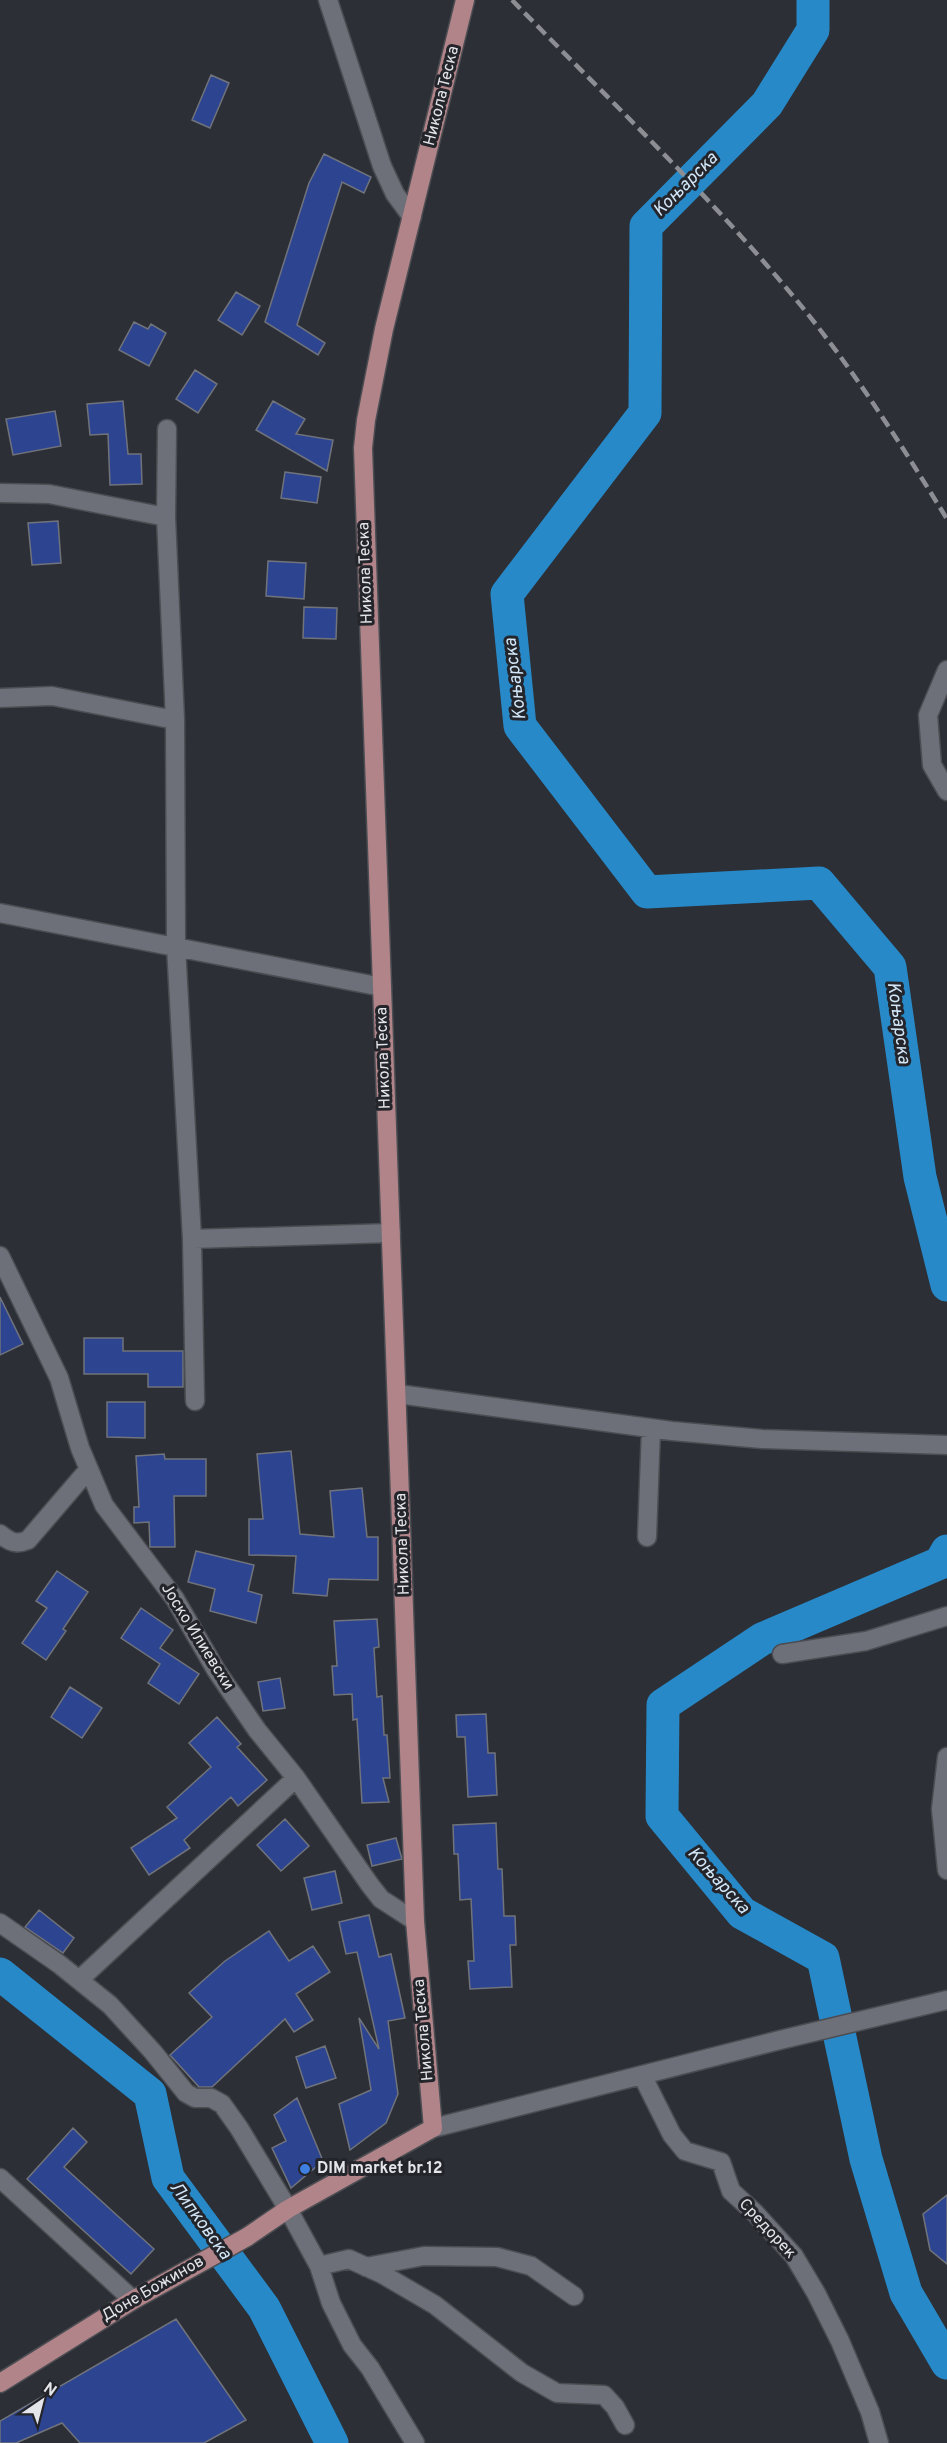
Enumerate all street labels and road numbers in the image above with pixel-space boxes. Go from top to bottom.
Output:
street label: Никола Теска [420,44,464,148]
street label: Никола Теска [354,522,378,624]
street label: Никола Теска [372,1007,396,1109]
street label: Никола Теска [391,1493,415,1595]
street label: Јоско Илиевски [156,1580,238,1694]
street label: Никола Теска [410,1978,438,2082]
street label: Средорек [734,2195,800,2263]
street label: Доне Божинов [98,2252,208,2326]

